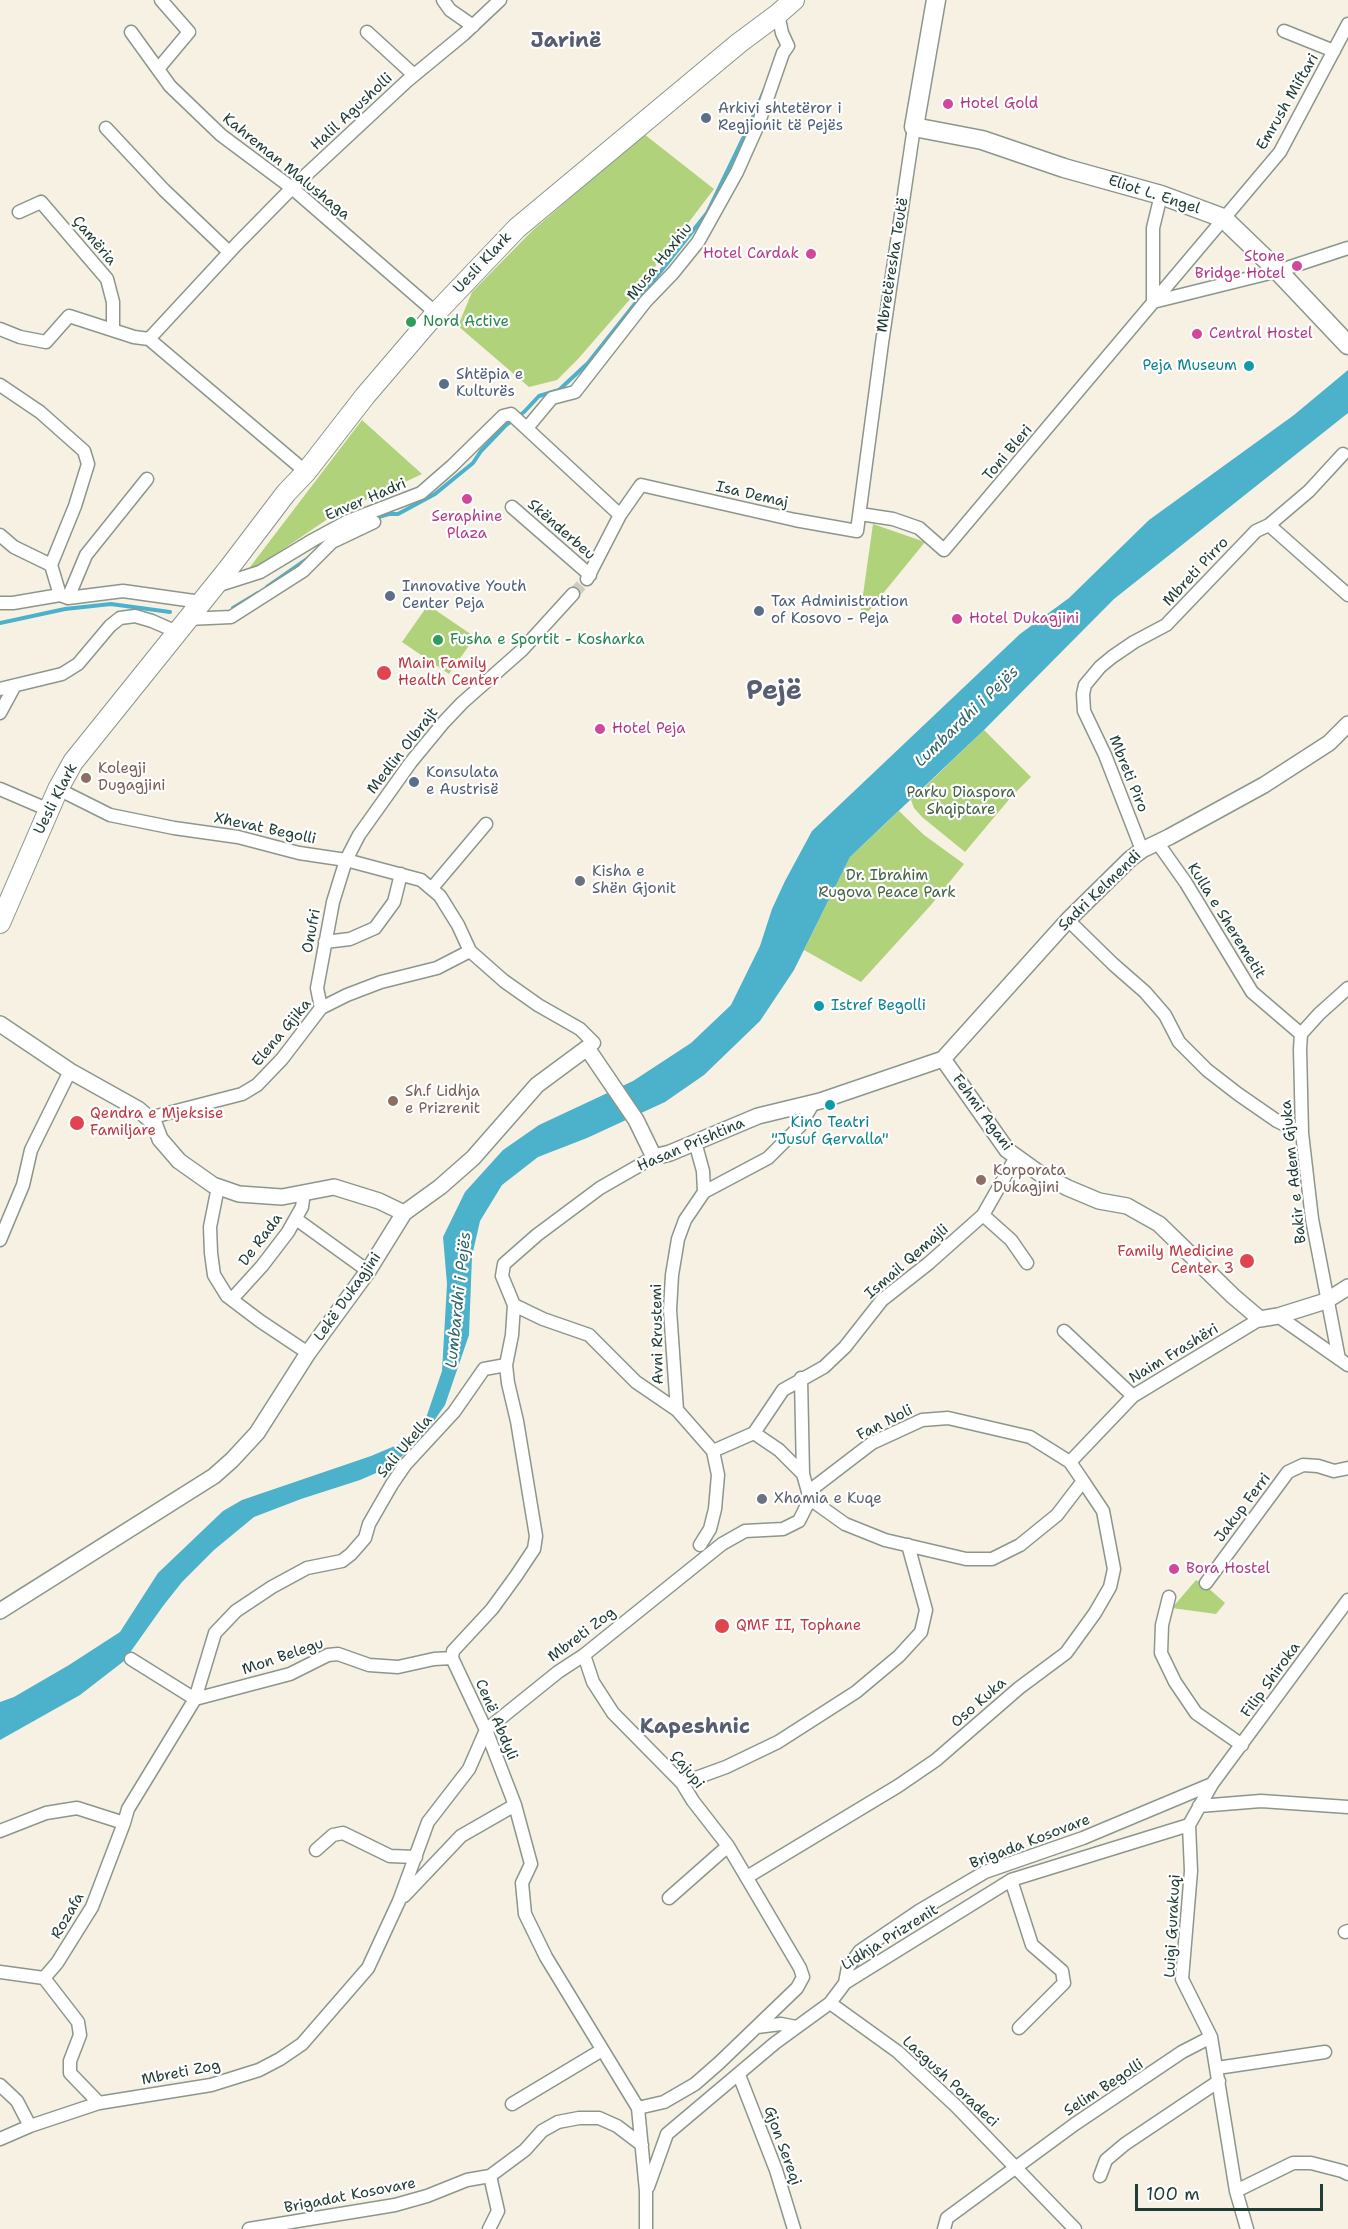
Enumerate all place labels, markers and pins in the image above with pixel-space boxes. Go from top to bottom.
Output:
place label: Hotel Gold [960,95,1038,113]
marker: Hotel Gold [941,97,955,111]
place label: Arkivi shtetëror i Regjionit të Pejës [718,100,843,135]
marker: Arkivi shtetëror i Regjionit të Pejës [699,111,713,125]
place label: Hotel Cardak [703,245,799,263]
marker: Hotel Cardak [804,247,818,261]
place label: Stone Bridge Hotel [1195,248,1285,283]
marker: Stone Bridge Hotel [1290,259,1304,273]
place label: Nord Active [423,313,509,331]
marker: Nord Active [404,315,418,329]
place label: Central Hostel [1209,325,1313,343]
marker: Central Hostel [1190,327,1204,341]
place label: Peja Museum [1142,357,1237,375]
marker: Peja Museum [1242,359,1256,373]
place label: Shtëpia e Kulturës [456,366,523,401]
marker: Shtëpia e Kulturës [437,377,451,391]
marker: Seraphine Plaza [460,492,474,506]
place label: Seraphine Plaza [432,508,502,543]
place label: Innovative Youth Center Peja [402,578,527,613]
marker: Innovative Youth Center Peja [383,589,397,603]
place label: Tax Administration of Kosovo - Peja [771,593,908,628]
marker: Tax Administration of Kosovo - Peja [752,604,766,618]
place label: Hotel Dukagjini [969,610,1079,628]
marker: Hotel Dukagjini [950,612,964,626]
place label: Fusha e Sportit - Kosharka [450,631,645,649]
marker: Fusha e Sportit - Kosharka [431,633,445,647]
place label: Main Family Health Center [398,655,499,690]
marker: Main Family Health Center [375,664,393,682]
place label: Hotel Peja [612,720,686,738]
marker: Hotel Peja [593,722,607,736]
place label: Kolegji Dugagjini [98,760,165,795]
place label: Konsulata e Austrisë [426,764,499,799]
marker: Kolegji Dugagjini [79,771,93,785]
marker: Konsulata e Austrisë [407,775,421,789]
place label: Kisha e Shën Gjonit [592,863,676,898]
marker: Kisha e Shën Gjonit [573,874,587,888]
place label: Istref Begolli [831,997,926,1015]
marker: Istref Begolli [812,999,826,1013]
place label: Sh.f Lidhja e Prizrenit [405,1083,480,1118]
marker: Sh.f Lidhja e Prizrenit [386,1094,400,1108]
marker: Kino Teatri "Jusuf Gervalla" [823,1098,837,1112]
place label: Qendra e Mjeksise Familjare [90,1105,224,1140]
marker: Qendra e Mjeksise Familjare [68,1114,86,1132]
place label: Kino Teatri "Jusuf Gervalla" [771,1114,889,1149]
place label: Korporata Dukagjini [993,1162,1066,1197]
marker: Korporata Dukagjini [974,1173,988,1187]
place label: Family Medicine Center 3 [1117,1243,1234,1278]
marker: Family Medicine Center 3 [1238,1252,1256,1270]
place label: Xhamia e Kuqe [774,1490,882,1508]
marker: Xhamia e Kuqe [755,1492,769,1506]
place label: Bora Hostel [1186,1560,1270,1578]
marker: Bora Hostel [1167,1562,1181,1576]
marker: QMF II, Tophane [713,1617,731,1635]
place label: QMF II, Tophane [736,1617,861,1635]

